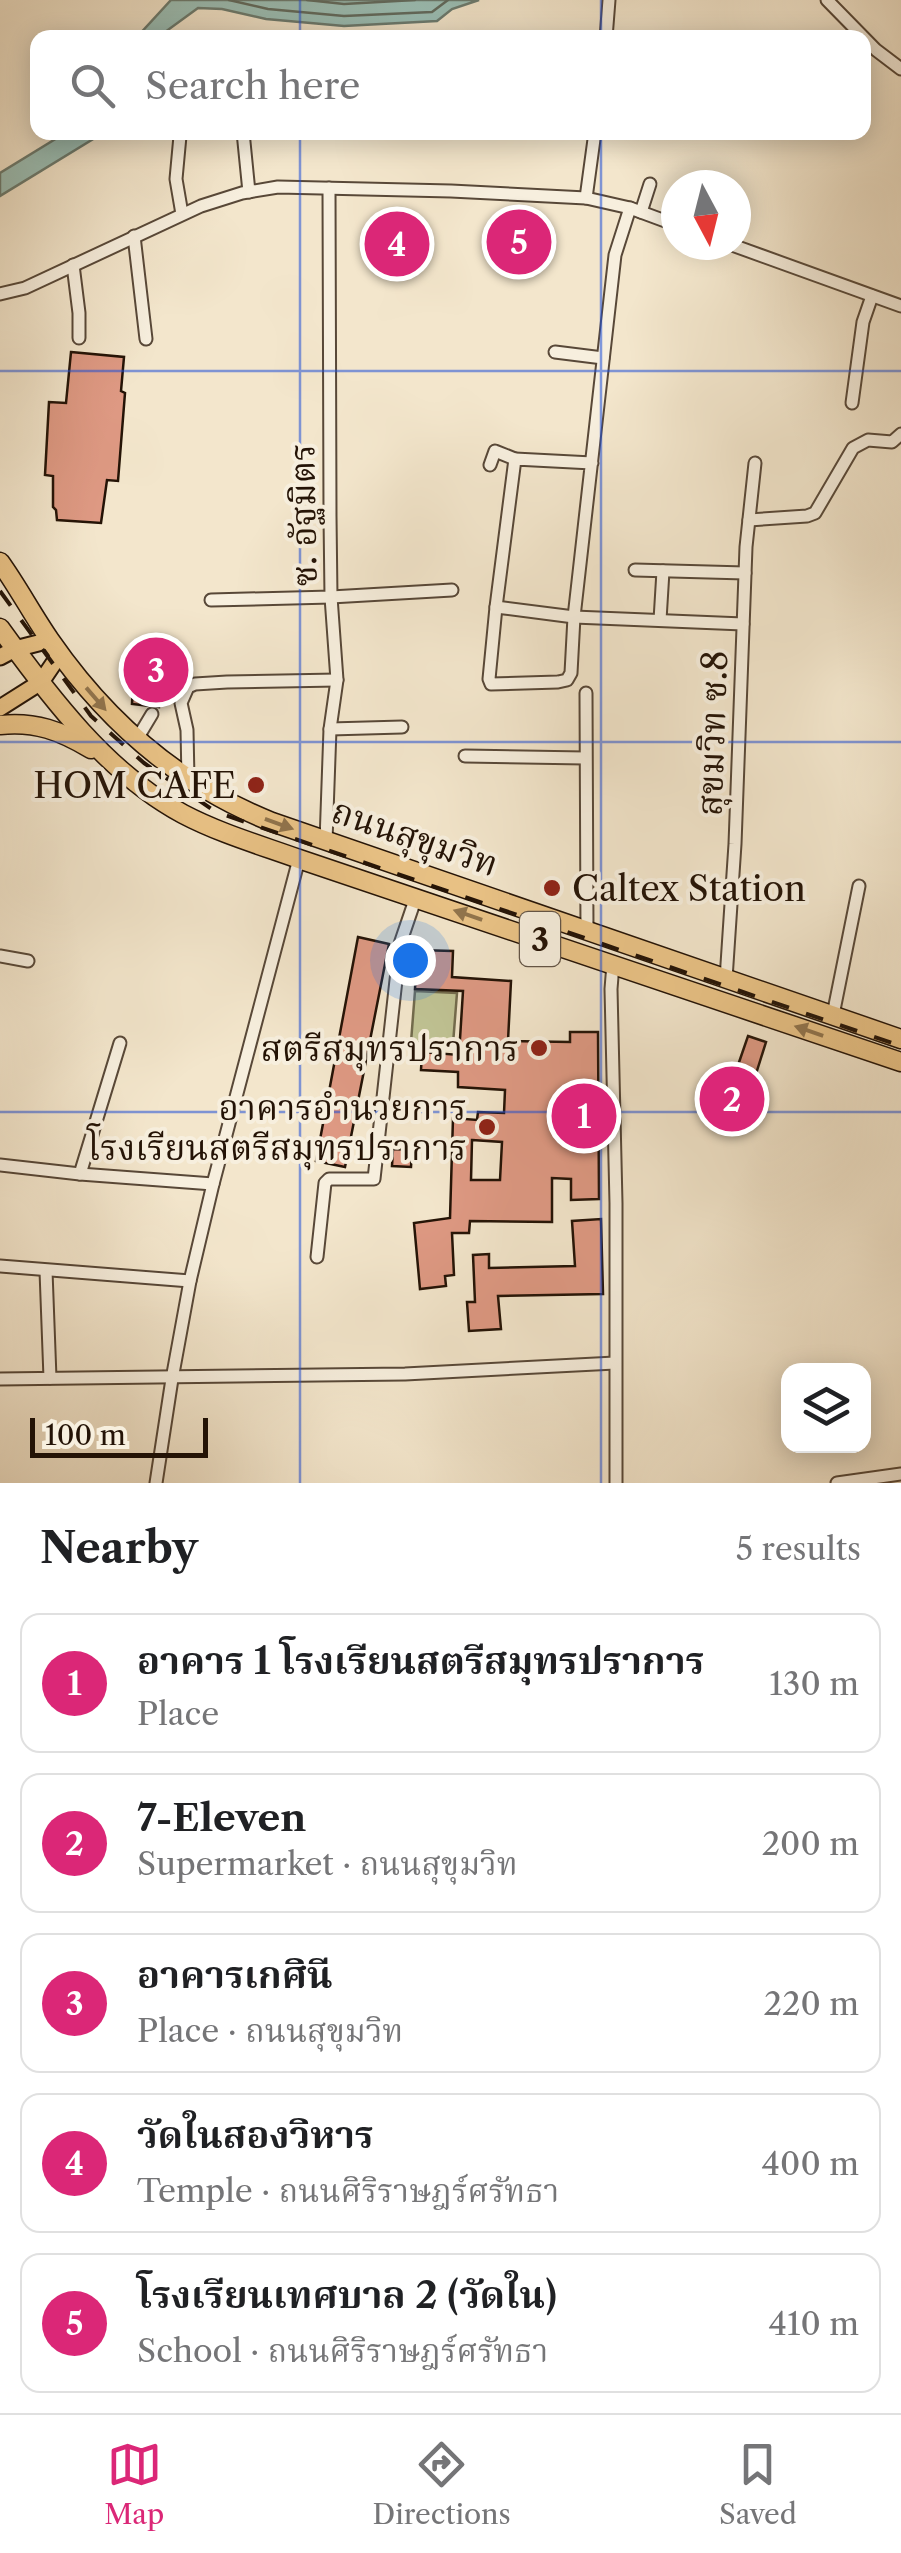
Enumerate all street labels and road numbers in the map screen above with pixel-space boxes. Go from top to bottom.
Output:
street label: ซ. อัฐมิตร [280,443,327,587]
street label: สุขมวิท ซ.8 [688,650,738,817]
street label: ถนนสุขุมวิท [326,789,504,887]
road number: 3 [520,912,560,966]

